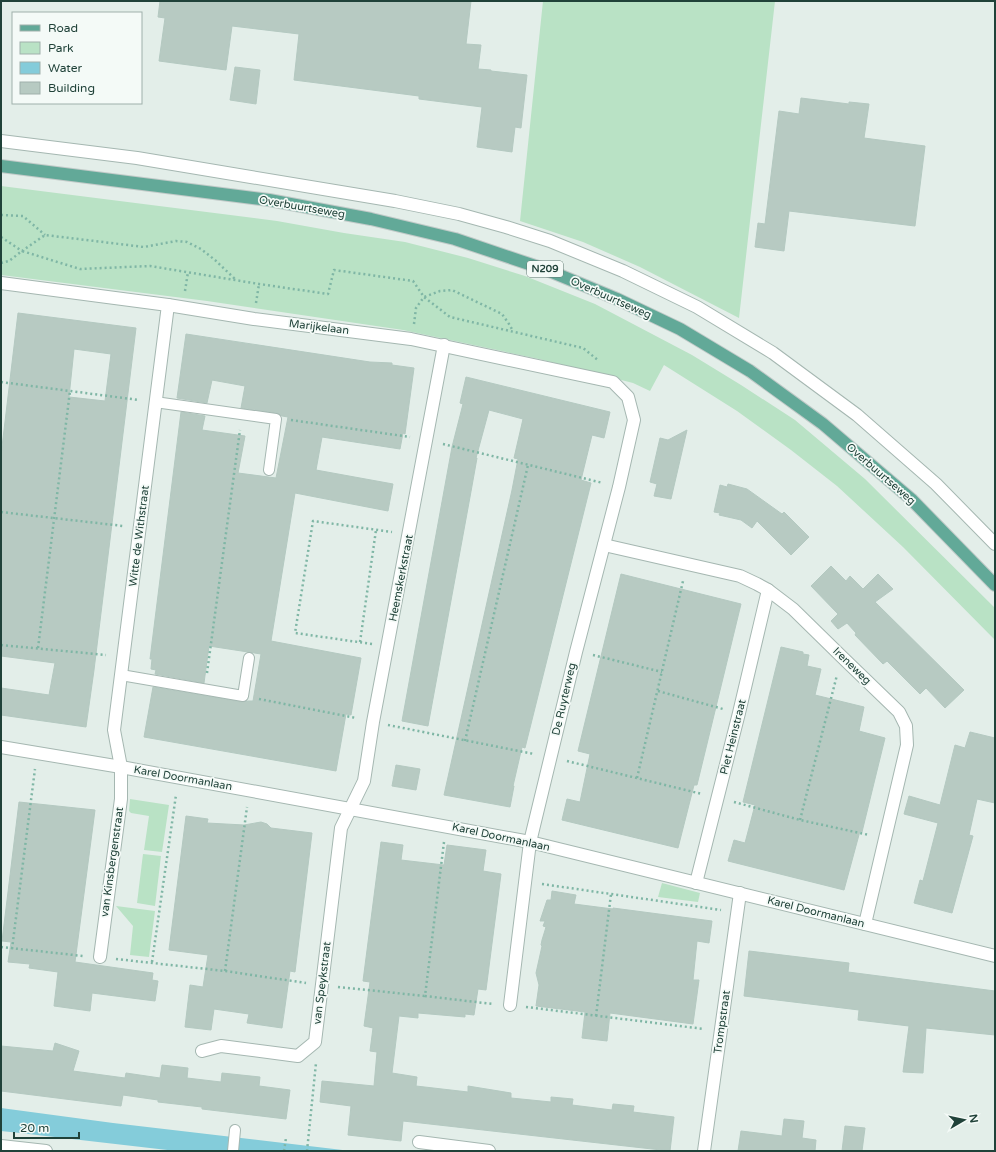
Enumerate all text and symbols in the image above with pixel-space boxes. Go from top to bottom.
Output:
legend [12,12,142,104]
text: Road [48,21,78,35]
text: Park [48,41,74,55]
text: Water [48,61,83,75]
text: Building [48,81,95,95]
street label: Overbuurtseweg [258,193,346,221]
road number: N209 [527,261,563,277]
street label: Overbuurtseweg [569,274,653,322]
street label: Marijkelaan [288,317,350,337]
street label: Overbuurtseweg [844,441,918,508]
street label: Witte de Withstraat [126,485,152,587]
street label: Heemskerkstraat [386,533,416,623]
street label: Ireneweg [830,645,874,687]
street label: De Ruyterweg [549,661,579,737]
street label: Piet Heinstraat [717,698,749,776]
street label: Karel Doormanlaan [133,763,233,793]
street label: van Kinsbergenstraat [98,806,126,918]
street label: Karel Doormanlaan [451,820,551,854]
street label: Karel Doormanlaan [766,894,866,930]
street label: van Speykstraat [310,941,334,1025]
street label: Trompstraat [711,989,733,1055]
north arrow [944,1100,984,1140]
text: N [966,1113,980,1124]
scale bar [14,1114,79,1140]
text: 20 m [20,1121,49,1135]

